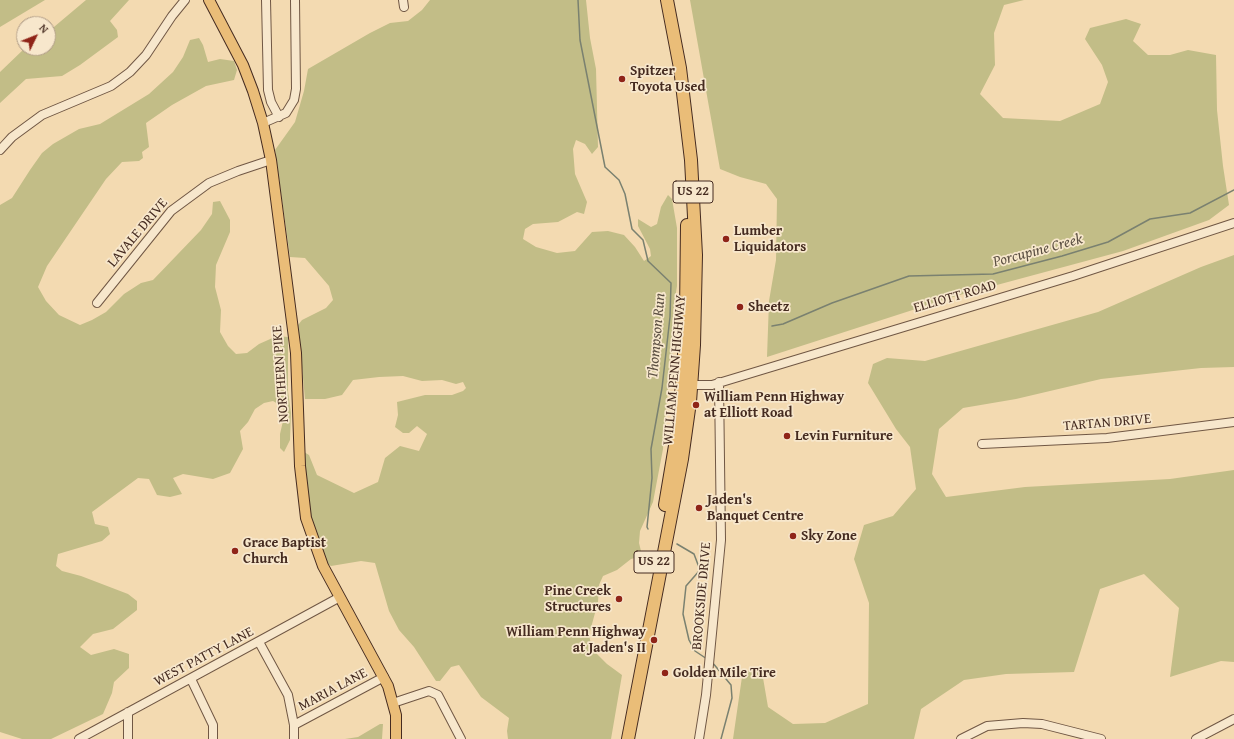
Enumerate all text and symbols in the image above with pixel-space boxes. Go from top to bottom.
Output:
north arrow [16,16,56,56]
text: N [36,20,52,37]
place label: Spitzer Toyota Used [630,63,705,96]
marker: Spitzer Toyota Used [617,74,627,84]
road number: US 22 [673,181,713,203]
street label: LAVALE DRIVE [104,195,172,271]
place label: Lumber Liquidators [734,223,806,256]
water label: Porcupine Creek [991,230,1085,272]
marker: Lumber Liquidators [721,234,731,244]
street label: ELLIOTT ROAD [912,277,998,317]
water label: Thompson Run [644,292,670,380]
street label: WILLIAM PENN HIGHWAY [660,294,690,446]
place label: Sheetz [748,299,789,315]
marker: Sheetz [735,302,745,312]
street label: NORTHERN PIKE [269,325,293,423]
place label: William Penn Highway at Elliott Road [704,389,844,422]
marker: William Penn Highway at Elliott Road [691,400,701,410]
street label: TARTAN DRIVE [1062,411,1152,435]
place label: Levin Furniture [795,428,893,444]
marker: Levin Furniture [782,431,792,441]
place label: Jaden's Banquet Centre [707,492,804,524]
marker: Jaden's Banquet Centre [694,503,704,513]
place label: Sky Zone [801,528,857,544]
marker: Sky Zone [788,531,798,541]
place label: Grace Baptist Church [243,535,326,568]
street label: BROOKSIDE DRIVE [689,541,715,651]
marker: Grace Baptist Church [230,546,240,556]
road number: US 22 [634,551,674,573]
place label: Pine Creek Structures [544,583,611,616]
marker: Pine Creek Structures [614,594,624,604]
street label: WEST PATTY LANE [151,624,257,690]
place label: William Penn Highway at Jaden's II [506,624,646,656]
marker: William Penn Highway at Jaden's II [649,635,659,645]
street label: MARIA LANE [296,665,370,715]
place label: Golden Mile Tire [673,665,776,681]
marker: Golden Mile Tire [660,668,670,678]

